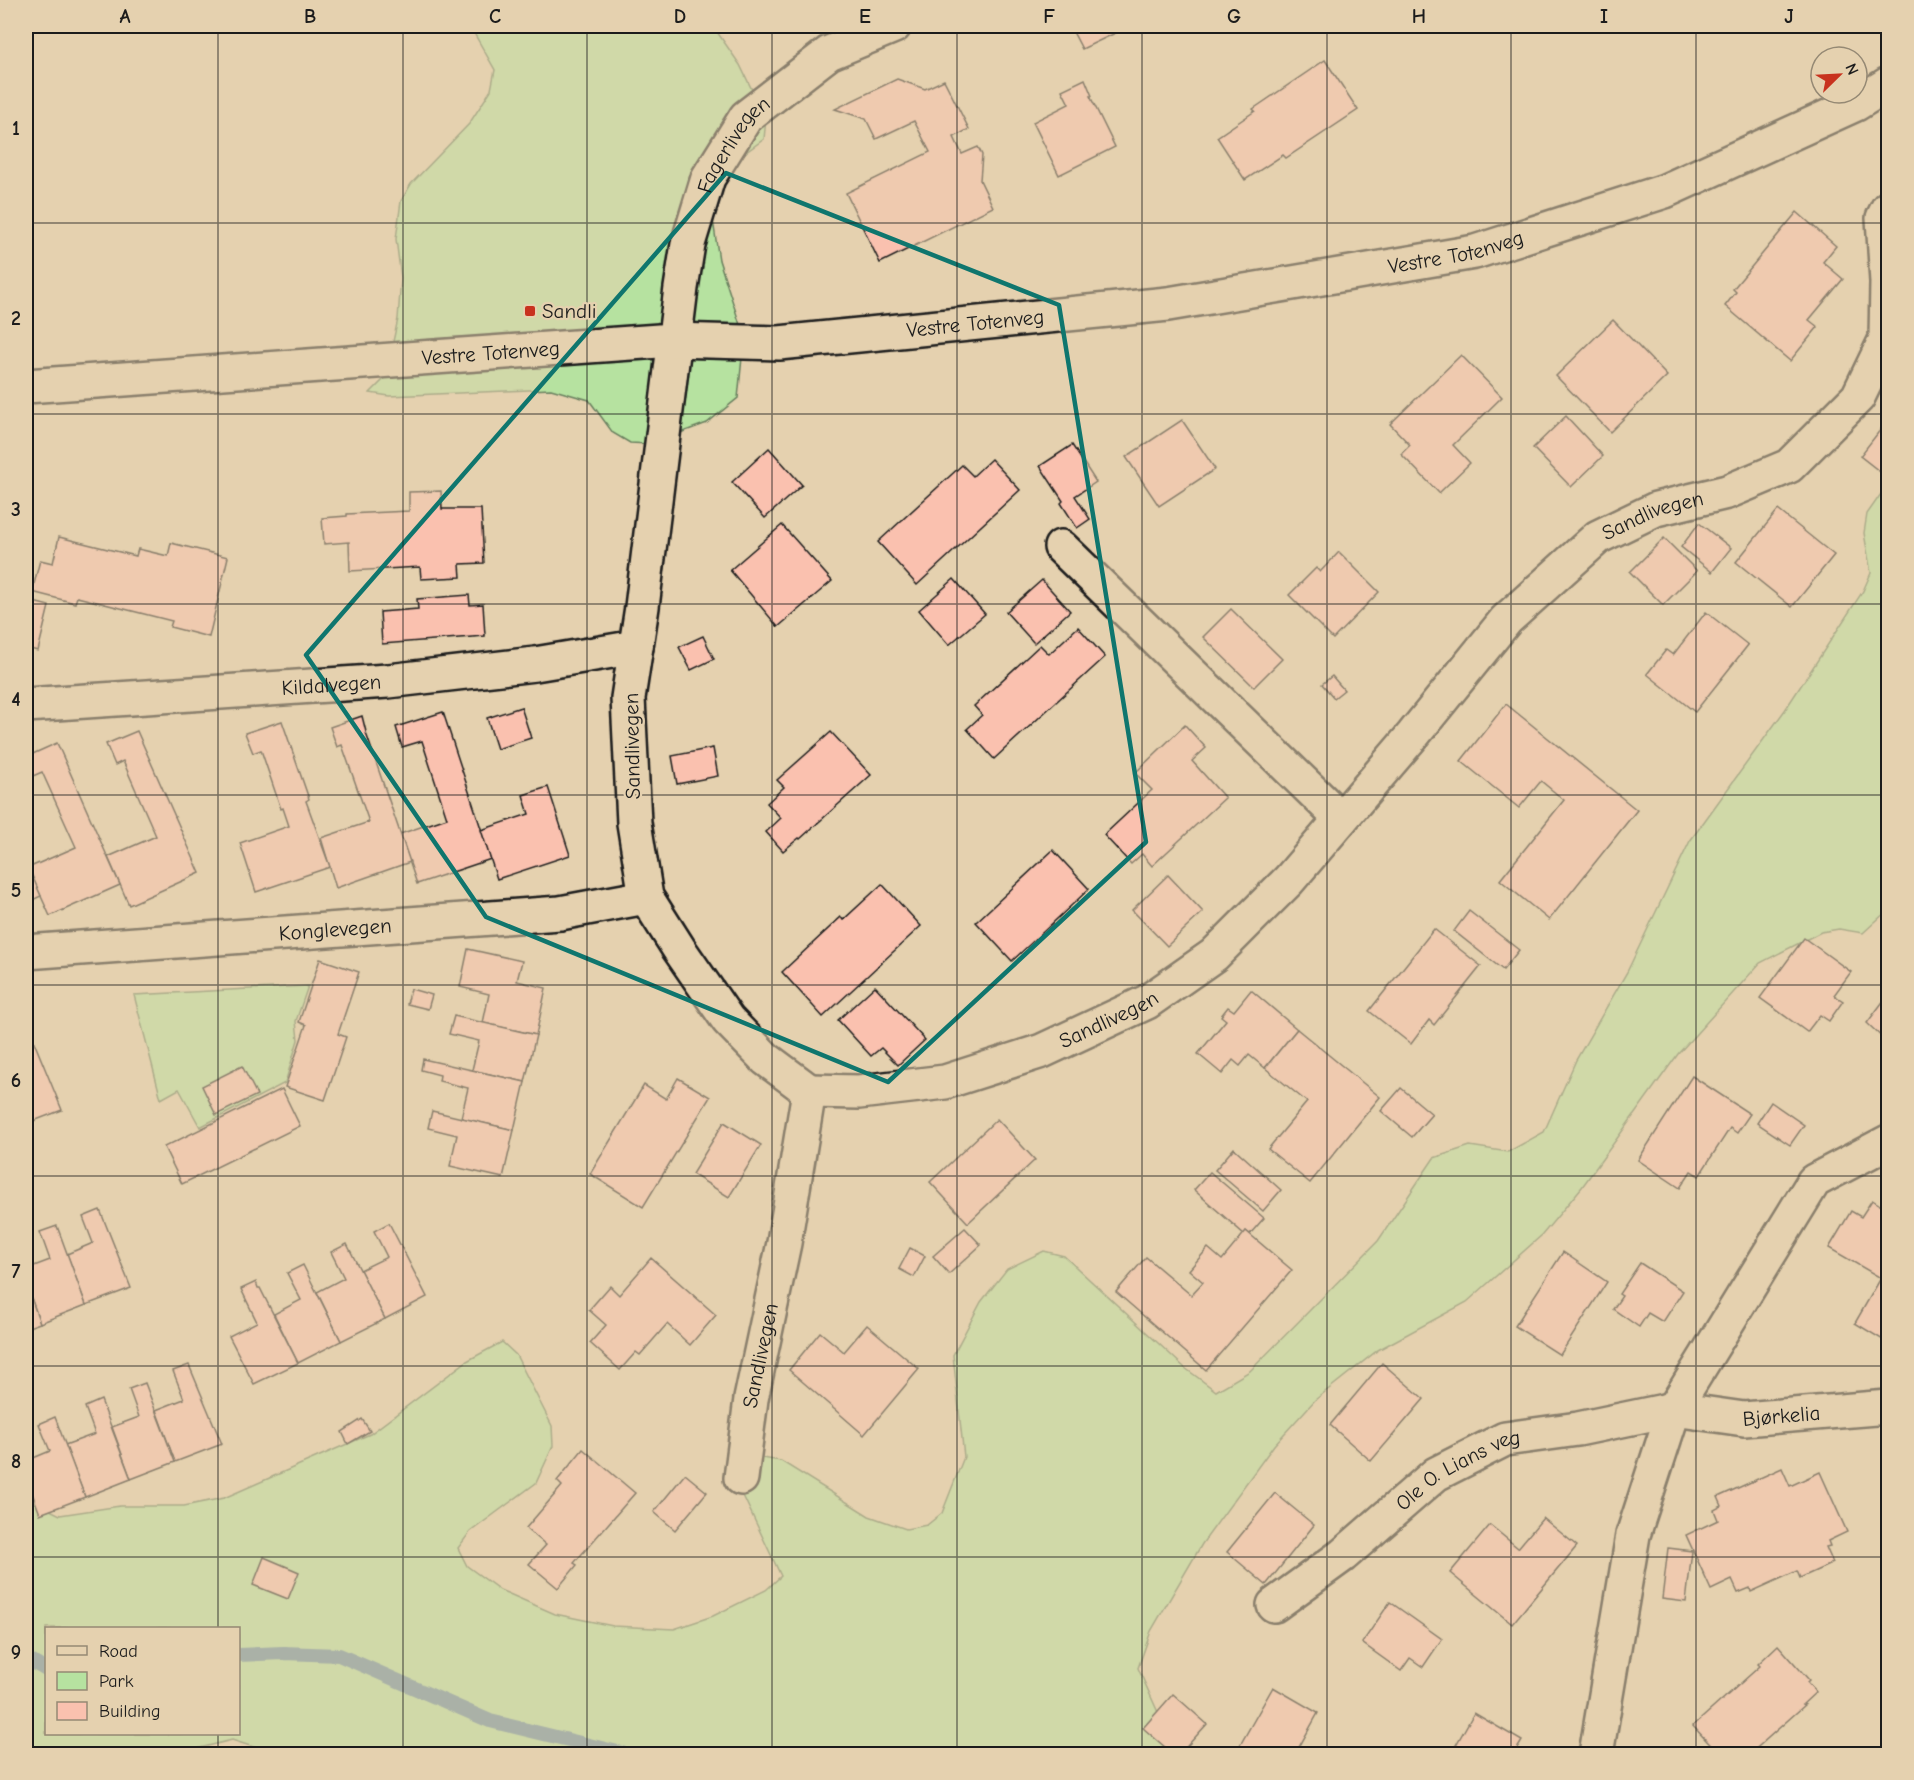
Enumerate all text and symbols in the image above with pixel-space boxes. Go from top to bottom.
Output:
text: A [119,5,131,28]
text: B [304,5,316,28]
text: C [489,5,501,28]
text: D [674,5,686,28]
text: E [859,5,871,28]
text: F [1043,5,1055,28]
text: G [1227,5,1241,28]
text: H [1412,5,1426,28]
text: I [1600,5,1608,28]
text: J [1784,5,1794,28]
north arrow [1809,45,1869,105]
text: N [1841,61,1862,78]
street label: Fagerlivegen [692,91,774,196]
text: 1 [12,117,20,140]
street label: Vestre Totenveg [1386,225,1526,279]
place label: Sandli [542,299,597,323]
marker: Sandli [523,304,537,318]
street label: Vestre Totenveg [905,304,1045,342]
text: 2 [11,307,21,330]
street label: Vestre Totenveg [421,336,561,370]
street label: Sandlivegen [1598,486,1706,545]
text: 3 [11,498,21,521]
street label: Kildalvegen [281,669,382,700]
text: 4 [11,688,21,711]
street label: Sandlivegen [619,692,645,800]
text: 5 [11,879,21,902]
street label: Konglevegen [278,913,392,946]
street label: Sandlivegen [1055,986,1163,1053]
text: 6 [11,1069,21,1092]
text: 7 [12,1260,21,1283]
street label: Sandlivegen [738,1301,783,1409]
street label: Bjørkelia [1742,1401,1821,1431]
street label: Ole O. Lians veg [1391,1425,1522,1516]
text: 8 [11,1450,21,1473]
legend [45,1627,240,1735]
text: 9 [11,1641,21,1664]
text: Road [99,1641,138,1662]
text: Park [99,1671,134,1692]
text: Building [99,1701,161,1722]

